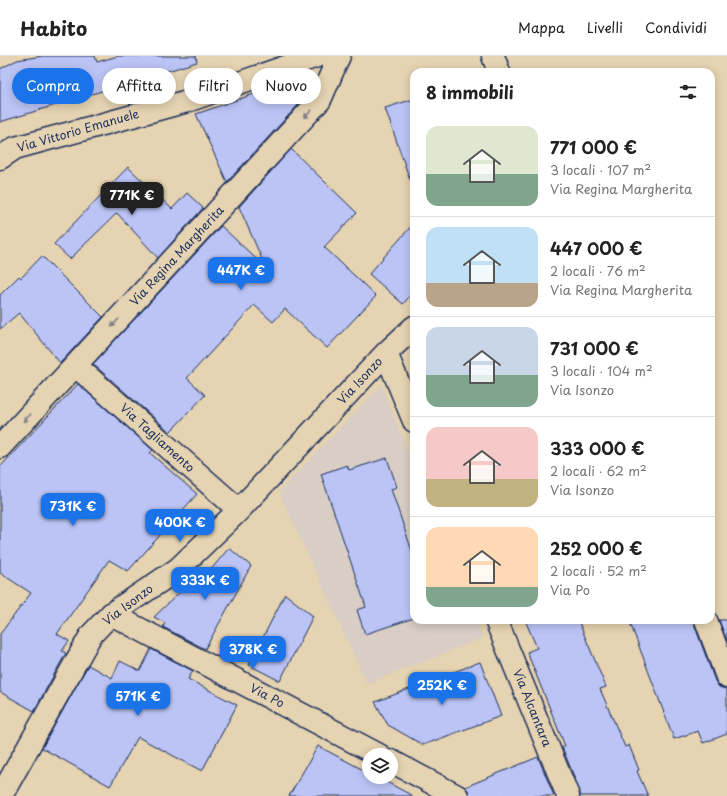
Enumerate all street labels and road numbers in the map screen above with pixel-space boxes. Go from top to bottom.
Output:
street label: Via Vittorio Emanuele [15,104,141,156]
street label: Via Regina Margherita [125,201,228,309]
street label: Via Isonzo [333,352,386,408]
street label: Via Tagliamento [116,399,199,476]
street label: Via Isonzo [98,579,157,629]
street label: Via Alcantara [509,666,557,750]
street label: Via Po [247,679,288,712]

